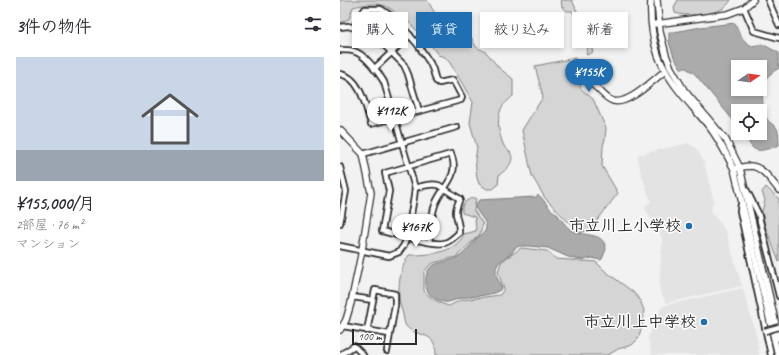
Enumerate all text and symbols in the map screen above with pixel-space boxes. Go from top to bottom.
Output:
chip: 購入 [352,12,408,48]
chip: 賃貸 [416,12,472,48]
chip: 絞り込み [480,12,564,48]
chip: 新着 [572,12,628,48]
icon: filters [302,13,324,35]
text: 3件の物件 [16,16,92,37]
pin: ¥155K [561,59,617,93]
north arrow [731,60,767,96]
map controls [731,60,767,140]
text: ¥155K [574,64,604,80]
icon: home [134,83,206,155]
pin: ¥112K [363,98,419,132]
text: ¥112K [376,103,406,119]
button: locate [731,104,767,140]
text: ¥155,000/月 [16,193,95,214]
pin: ¥167K [388,214,444,248]
place label: 市立川上小学校 [569,216,681,236]
text: 2部屋 · 76 m² [16,217,83,233]
text: ¥167K [401,219,431,235]
marker: 市立川上小学校 [684,221,694,231]
text: マンション [16,236,80,252]
place label: 市立川上中学校 [584,312,696,332]
marker: 市立川上中学校 [699,317,709,327]
scale bar [352,327,417,346]
text: 100 m [358,329,382,343]

